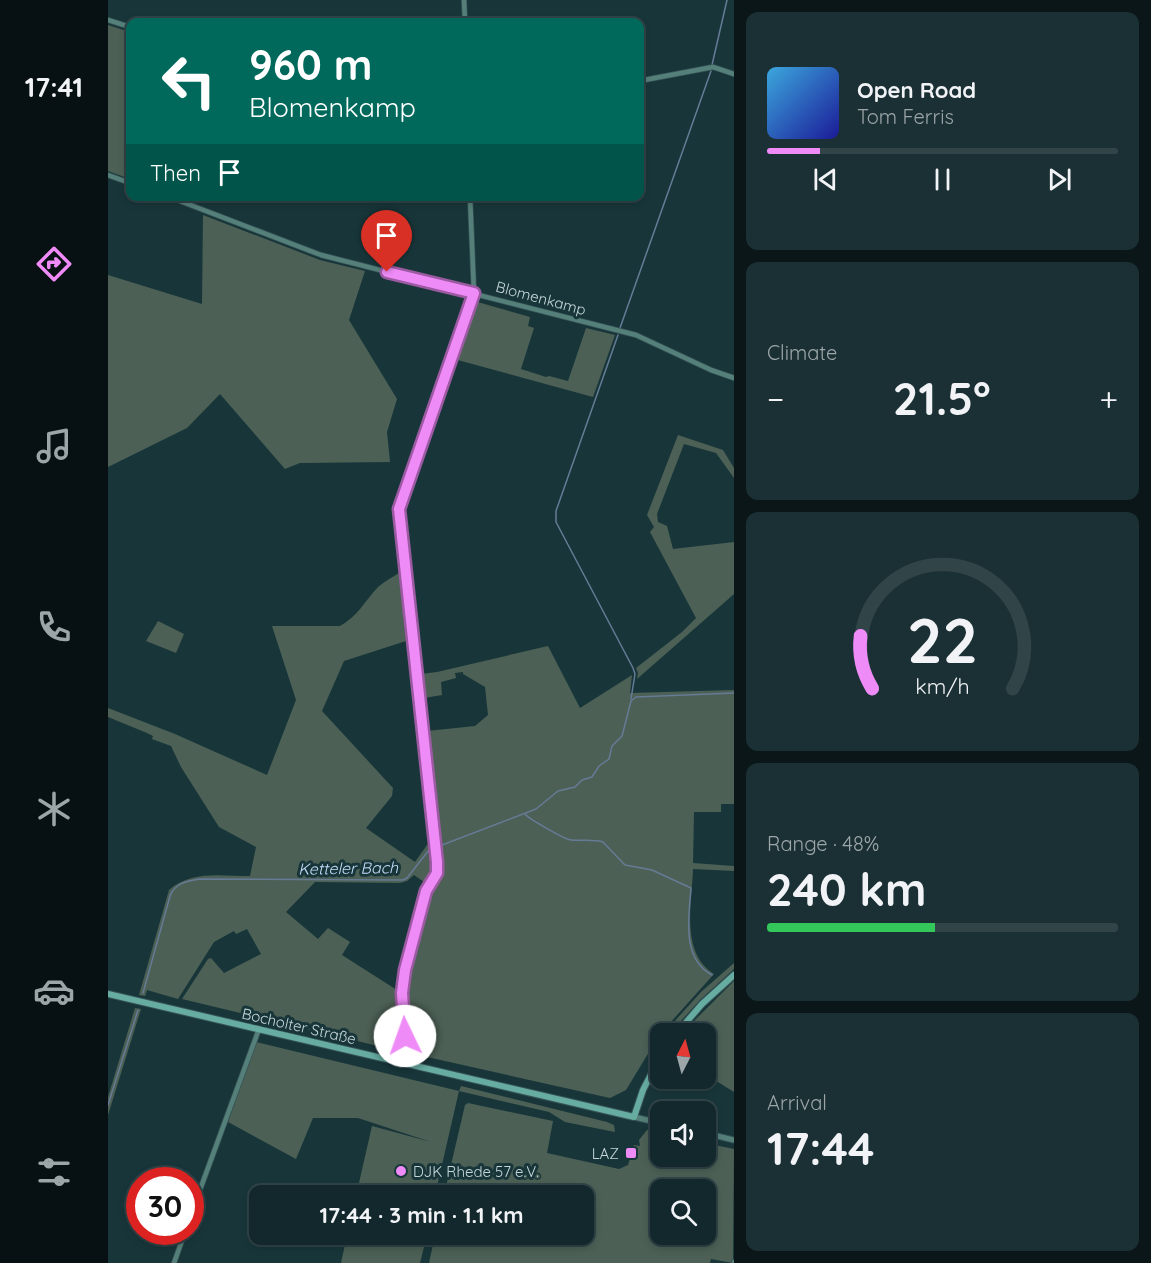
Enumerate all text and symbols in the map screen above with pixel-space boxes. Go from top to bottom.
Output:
text: 960 m [249,38,372,91]
icon: left [150,42,228,120]
text: 17:41 [25,70,83,104]
text: Open Road [857,76,976,104]
text: Blomenkamp [249,90,416,124]
text: Tom Ferris [857,104,954,129]
icon: arrive [213,156,246,189]
text: Then [150,159,201,187]
icon: previous [809,163,842,196]
icon: pause [926,163,959,196]
icon: next [1043,163,1076,196]
pin [361,210,412,272]
icon: arrive [370,219,403,252]
icon: directions [33,243,75,285]
street label: Blomenkamp [494,277,588,319]
text: Climate [767,340,837,365]
text: 21.5° [893,370,991,426]
text: − [767,378,784,419]
text: + [1099,378,1118,419]
icon: music [33,425,75,467]
text: 22 [907,601,978,679]
icon: phone [33,606,75,648]
text: km/h [915,673,970,699]
icon: climate [33,788,75,830]
text: Range · 48% [767,831,879,856]
water label: Ketteler Bach [298,857,399,879]
text: 240 km [767,861,926,917]
icon: car [33,970,75,1012]
street label: Bocholter Straße [240,1004,358,1048]
position arrow [373,1004,437,1068]
north arrow [650,1023,716,1089]
map controls [650,1023,716,1245]
text: Arrival [767,1090,827,1115]
button: sound [650,1101,716,1167]
text: 17:44 [767,1120,874,1176]
place label: LAZ [592,1144,619,1163]
marker: LAZ [624,1146,638,1160]
icon: filters [33,1151,75,1193]
place label: DJK Rhede 57 e.V. [413,1162,539,1181]
marker: DJK Rhede 57 e.V. [394,1164,408,1178]
speed limit sign: 30 [126,1167,204,1245]
button: search [650,1179,716,1245]
text: 17:44 · 3 min · 1.1 km [320,1201,523,1229]

